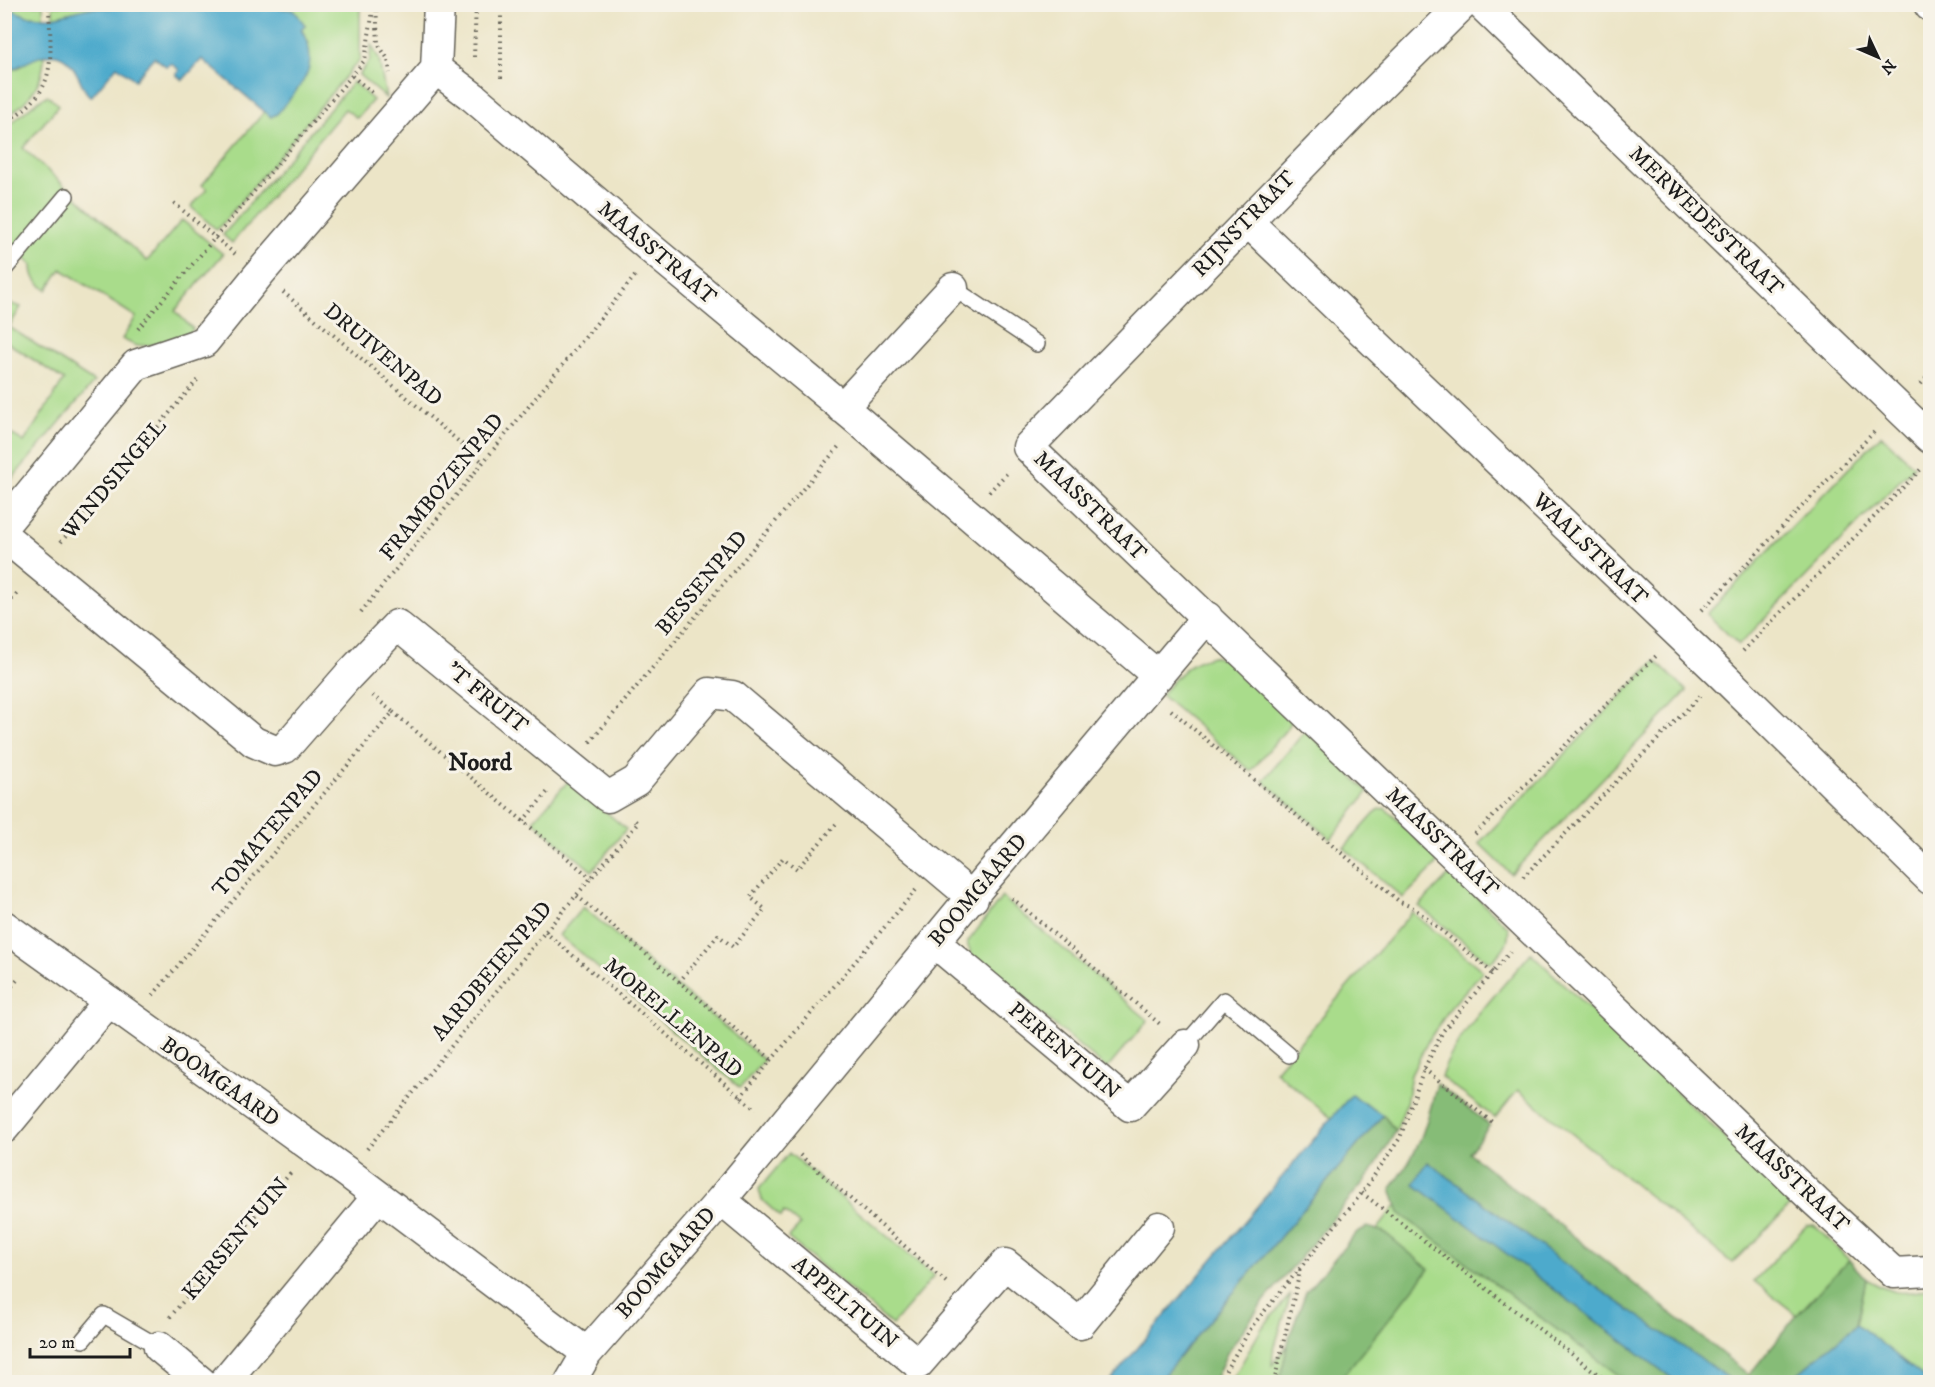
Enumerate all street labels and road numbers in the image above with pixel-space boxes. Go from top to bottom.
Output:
street label: MERWEDESTRAAT [1623,140,1789,302]
street label: RIJNSTRAAT [1187,165,1302,283]
street label: MAASSTRAAT [592,196,722,311]
street label: DRUIVENPAD [318,298,448,412]
street label: FRAMBOZENPAD [374,408,510,566]
street label: WINDSINGEL [55,413,172,545]
street label: MAASSTRAAT [1028,445,1152,567]
street label: WAALSTRAAT [1526,486,1654,611]
street label: BESSENPAD [650,525,754,641]
street label: 'T FRUIT [440,657,534,739]
street label: TOMATENPAD [207,764,329,902]
street label: MAASSTRAAT [1380,781,1504,903]
street label: BOOMGAARD [923,828,1033,952]
street label: AARDBEIENPAD [426,896,558,1046]
street label: MORELLENPAD [598,952,748,1084]
street label: PERENTUIN [1003,996,1125,1106]
street label: BOOMGAARD [155,1031,285,1133]
street label: MAASSTRAAT [1729,1118,1855,1238]
street label: KERSENTUIN [177,1172,295,1306]
street label: BOOMGAARD [610,1202,722,1324]
street label: APPELTUIN [786,1251,904,1355]

